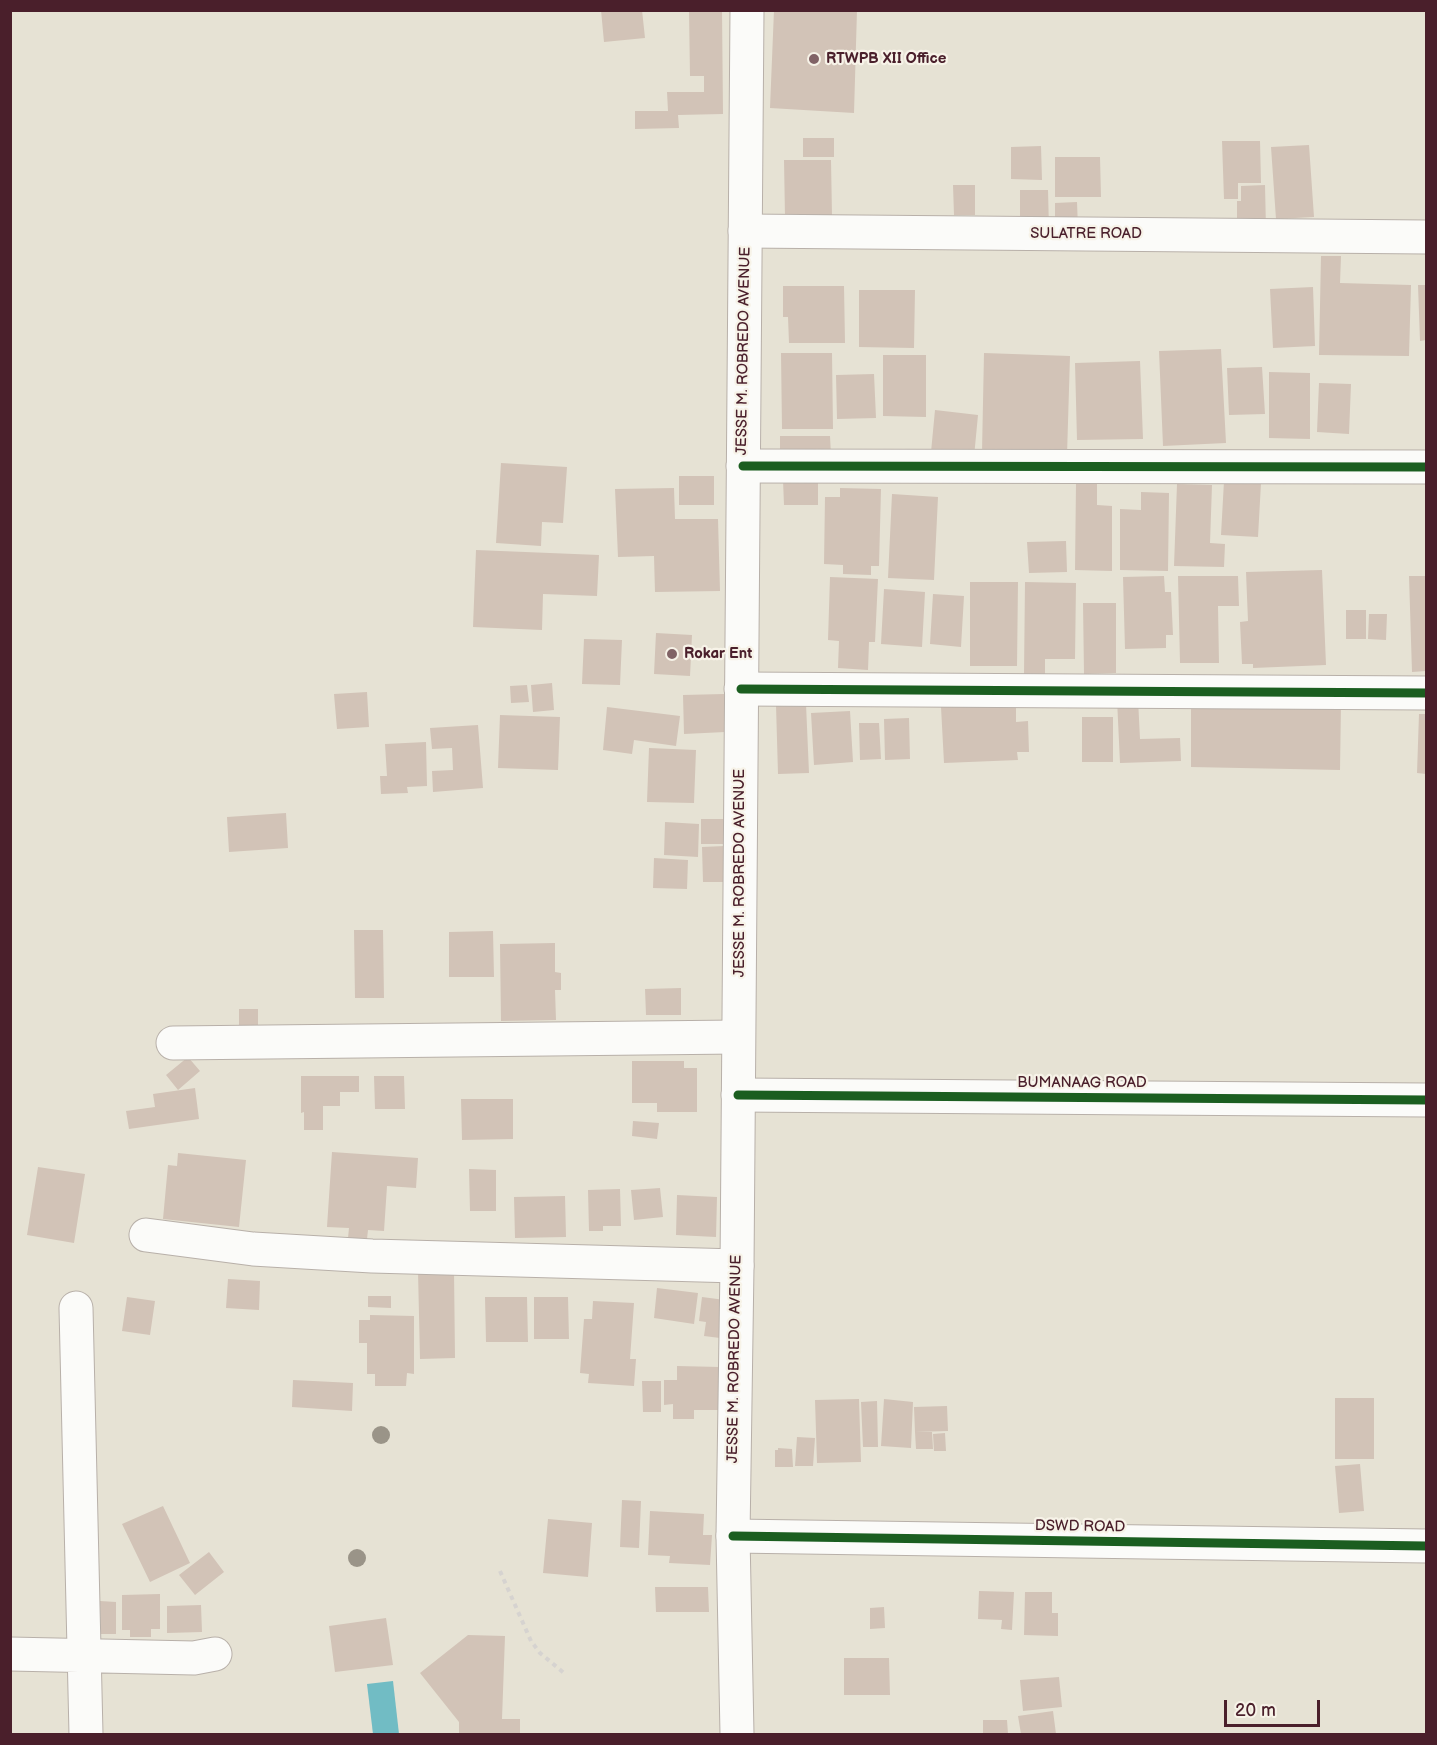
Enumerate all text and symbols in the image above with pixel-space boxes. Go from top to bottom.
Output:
place label: RTWPB XII Office [826,50,946,68]
marker: RTWPB XII Office [807,52,821,66]
street label: SULATRE ROAD [1030,225,1142,243]
street label: JESSE M. ROBREDO AVENUE [733,247,755,455]
place label: Rokar Ent [684,645,752,663]
marker: Rokar Ent [665,647,679,661]
street label: JESSE M. ROBREDO AVENUE [731,769,749,977]
street label: BUMANAAG ROAD [1017,1074,1147,1092]
street label: JESSE M. ROBREDO AVENUE [724,1255,746,1463]
street label: DSWD ROAD [1035,1517,1125,1537]
scale bar [1227,1688,1323,1726]
text: 20 m [1235,1700,1276,1721]

